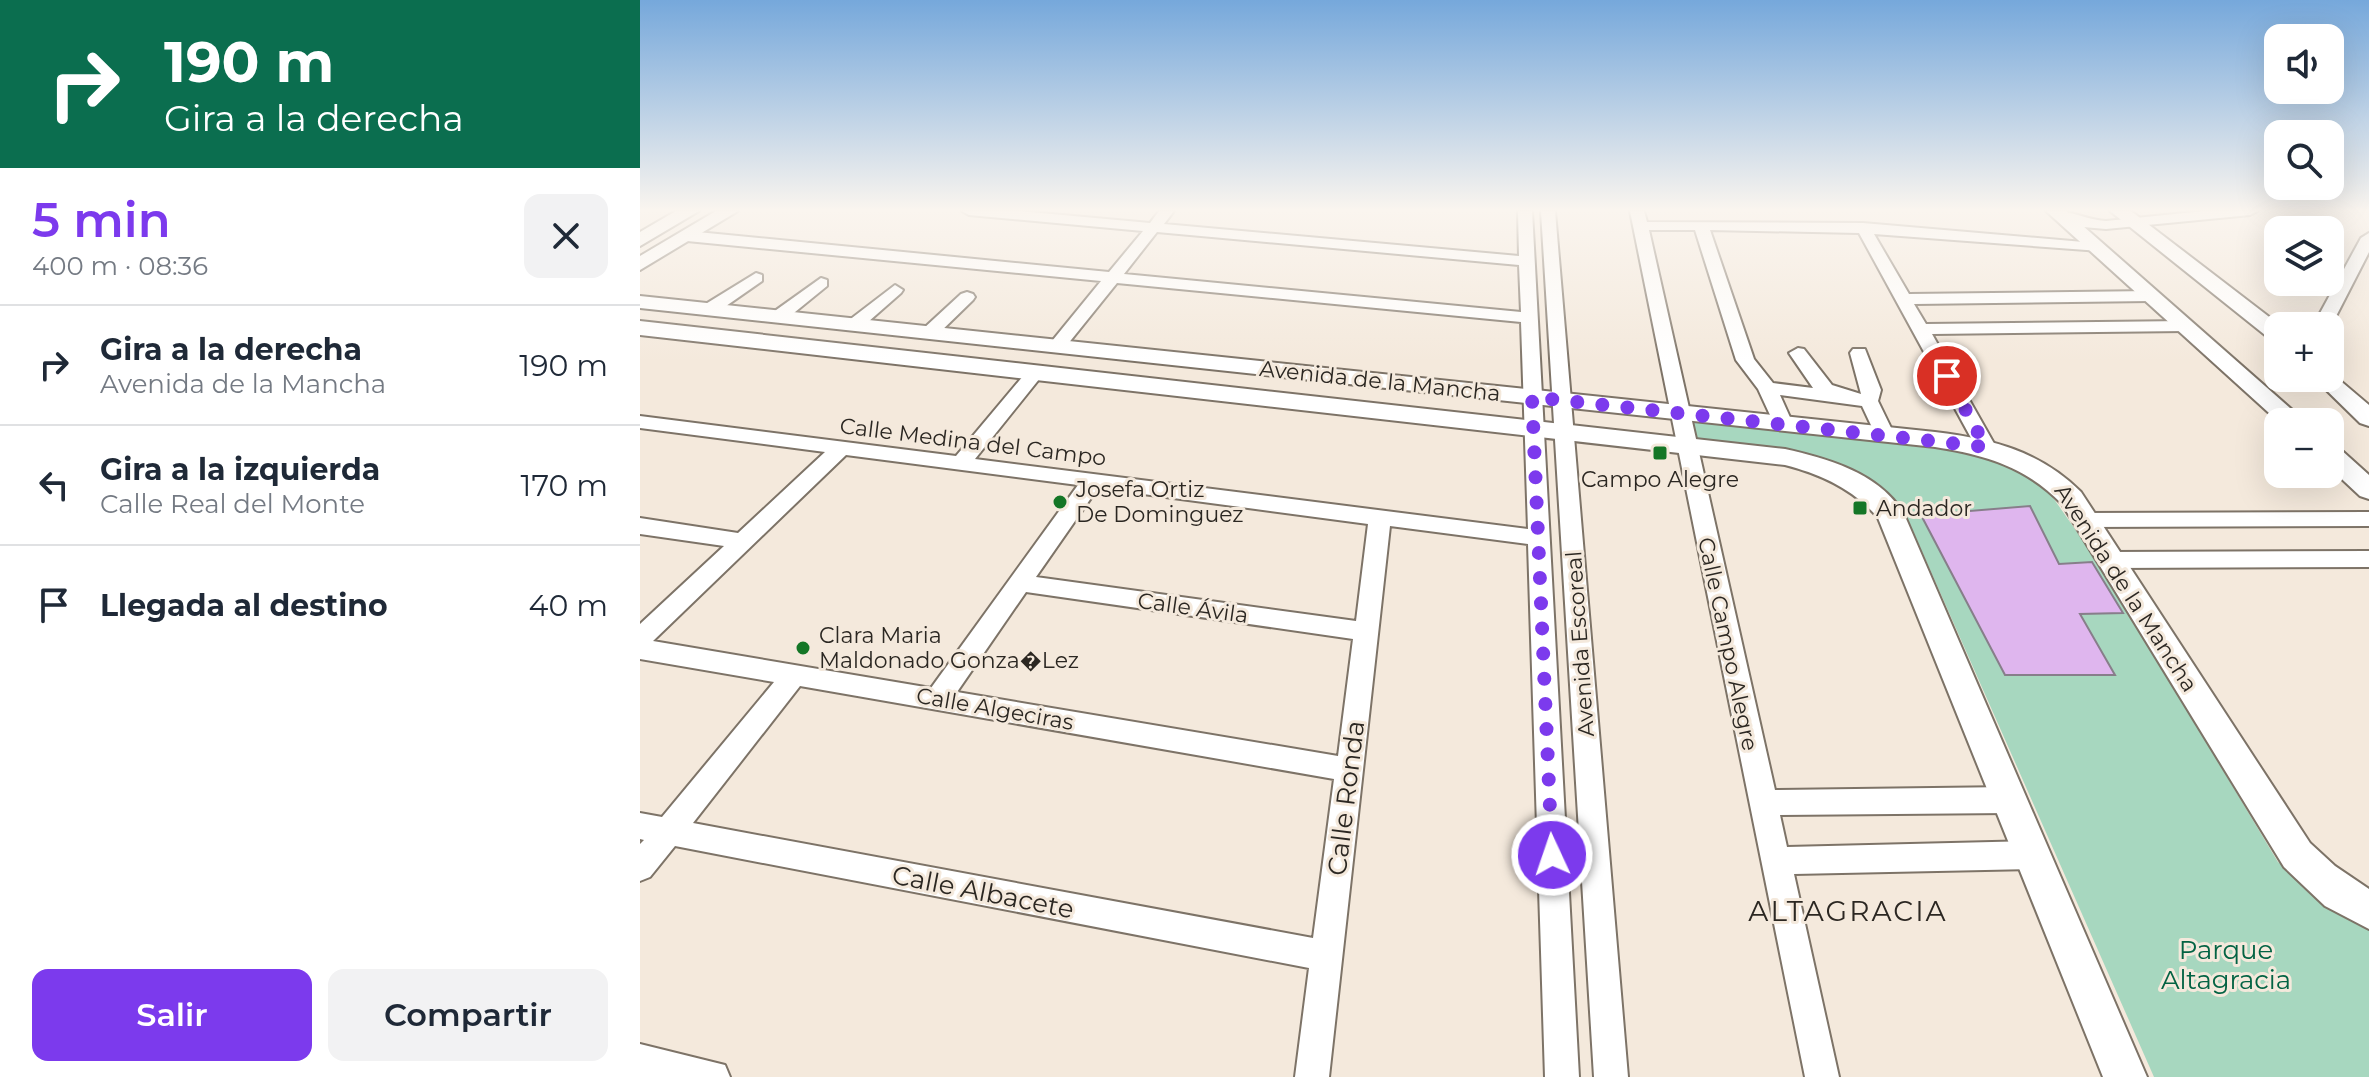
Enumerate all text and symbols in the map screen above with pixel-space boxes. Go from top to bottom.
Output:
map controls [2264,24,2344,488]
button: sound [2264,24,2344,104]
text: 190 m [164,28,334,96]
icon: right [32,32,136,136]
text: Gira a la derecha [164,96,464,140]
button: search [2264,120,2344,200]
text: 5 min [32,191,171,249]
button: close [524,194,608,278]
button: layers [2264,216,2344,296]
text: 400 m · 08:36 [32,250,208,282]
button: + [2264,312,2344,392]
text: Gira a la derecha [100,331,362,368]
pin [1913,342,1981,410]
icon: right [32,343,76,387]
text: 190 m [519,347,608,384]
icon: arrive [1925,354,1969,398]
street label: Avenida de la Mancha [1258,355,1502,407]
text: Avenida de la Mancha [100,368,386,400]
button: − [2264,408,2344,488]
street label: Calle Medina del Campo [838,412,1108,472]
marker: Campo Alegre [1651,444,1669,462]
text: Gira a la izquierda [100,451,380,488]
icon: left [32,463,76,507]
place label: Campo Alegre [1581,466,1739,493]
text: 170 m [521,467,608,504]
place label: Josefa Ortiz De Dominguez [1075,476,1244,528]
street label: Avenida de la Mancha [2049,479,2203,697]
text: Calle Real del Monte [100,488,365,520]
marker: Josefa Ortiz De Dominguez [1051,493,1069,511]
place label: Andador [1876,495,1972,522]
marker: Andador [1851,499,1869,517]
street label: Calle Campo Alegre [1692,535,1764,753]
street label: Avenida Escoreal [1560,550,1600,738]
icon: arrive [32,583,76,627]
text: Llegada al destino [100,587,388,624]
text: 40 m [529,587,608,624]
street label: Calle Ávila [1136,587,1250,629]
place label: Clara Maria Maldonado Gonza�Lez [819,622,1079,674]
marker: Clara Maria Maldonado Gonza�Lez [794,639,812,657]
street label: Calle Algeciras [914,682,1076,736]
street label: Calle Ronda [1321,719,1371,877]
position arrow [1510,813,1594,897]
street label: Calle Albacete [889,859,1077,925]
district label: ALTAGRACIA [1748,894,1948,928]
park label: Parque Altagracia [2161,934,2291,996]
button: Salir [32,969,312,1061]
button: Compartir [328,969,608,1061]

